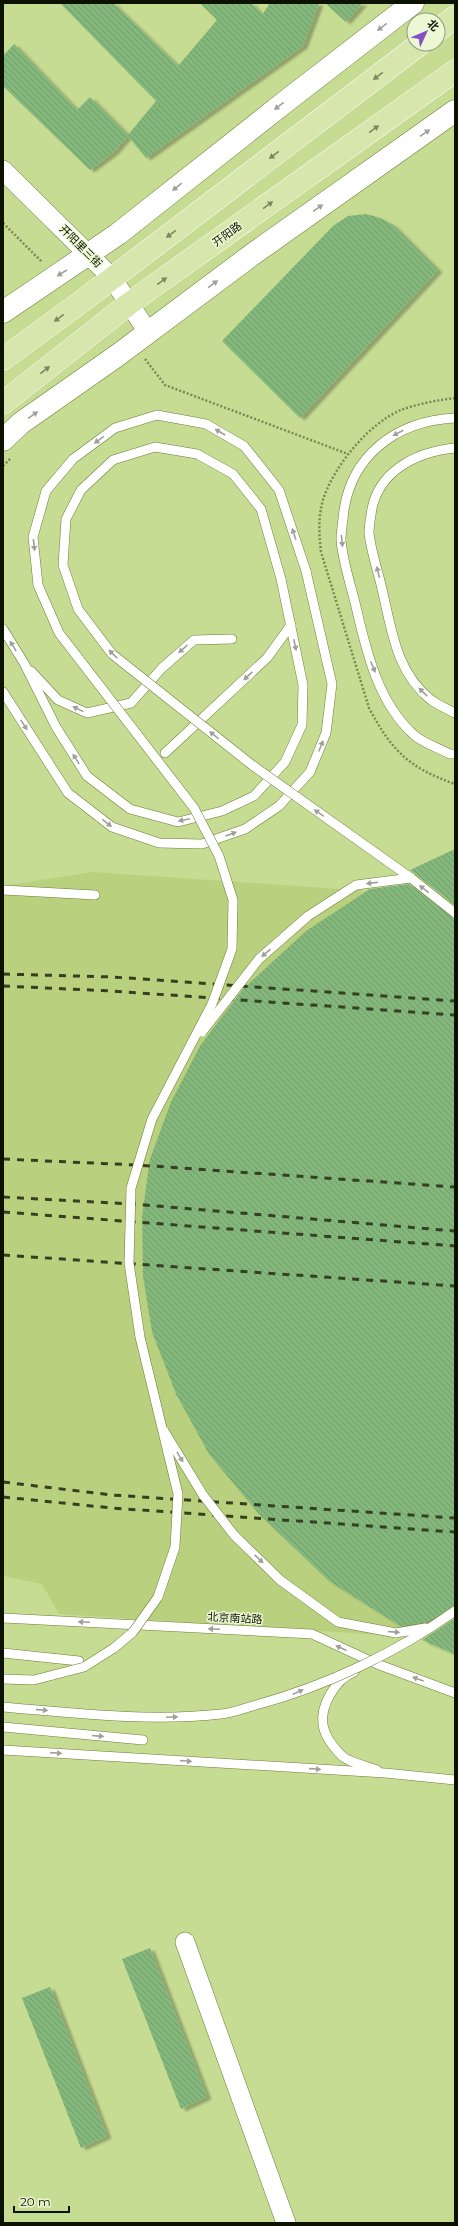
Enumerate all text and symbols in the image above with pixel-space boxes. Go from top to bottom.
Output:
north arrow [406,12,446,52]
text: 北 [424,16,442,34]
one-way arrow [377,22,388,31]
one-way arrow [372,72,383,80]
one-way arrow [274,102,285,110]
one-way arrow [369,125,379,133]
one-way arrow [419,129,430,137]
one-way arrow [269,151,280,159]
one-way arrow [172,182,183,191]
one-way arrow [263,201,273,209]
one-way arrow [313,204,324,212]
street label: 开阳路 [210,219,244,249]
street label: 开阳里三街 [57,222,105,270]
one-way arrow [165,229,176,238]
one-way arrow [56,269,68,276]
one-way arrow [157,277,168,285]
one-way arrow [207,280,218,288]
one-way arrow [53,314,64,322]
one-way arrow [40,367,50,375]
one-way arrow [28,411,38,419]
one-way arrow [214,429,226,436]
one-way arrow [393,430,404,436]
one-way arrow [93,436,104,444]
one-way arrow [290,527,296,539]
one-way arrow [339,535,346,547]
one-way arrow [31,539,37,551]
one-way arrow [375,566,381,578]
one-way arrow [292,639,298,651]
one-way arrow [10,640,17,651]
one-way arrow [178,644,188,654]
one-way arrow [108,649,118,659]
one-way arrow [370,661,376,673]
one-way arrow [243,671,253,681]
one-way arrow [418,687,428,697]
one-way arrow [72,706,84,712]
one-way arrow [20,719,27,731]
one-way arrow [209,731,220,740]
one-way arrow [318,740,324,752]
one-way arrow [73,753,80,765]
one-way arrow [314,809,324,817]
one-way arrow [178,818,190,824]
one-way arrow [101,819,112,827]
one-way arrow [225,831,237,837]
one-way arrow [366,880,378,886]
one-way arrow [419,884,430,893]
one-way arrow [261,948,270,957]
one-way arrow [176,1452,184,1462]
one-way arrow [254,1554,264,1564]
street label: 北京南站路 [207,1610,263,1626]
one-way arrow [77,1619,90,1625]
one-way arrow [208,1626,220,1633]
one-way arrow [388,1629,400,1636]
one-way arrow [336,1645,347,1651]
one-way arrow [412,1676,424,1682]
one-way arrow [293,1689,305,1695]
one-way arrow [36,1707,48,1714]
one-way arrow [166,1714,178,1721]
one-way arrow [92,1732,104,1739]
one-way arrow [50,1750,62,1757]
one-way arrow [180,1758,192,1765]
one-way arrow [309,1766,322,1772]
scale bar [14,2188,69,2214]
text: 20 m [20,2194,51,2209]

